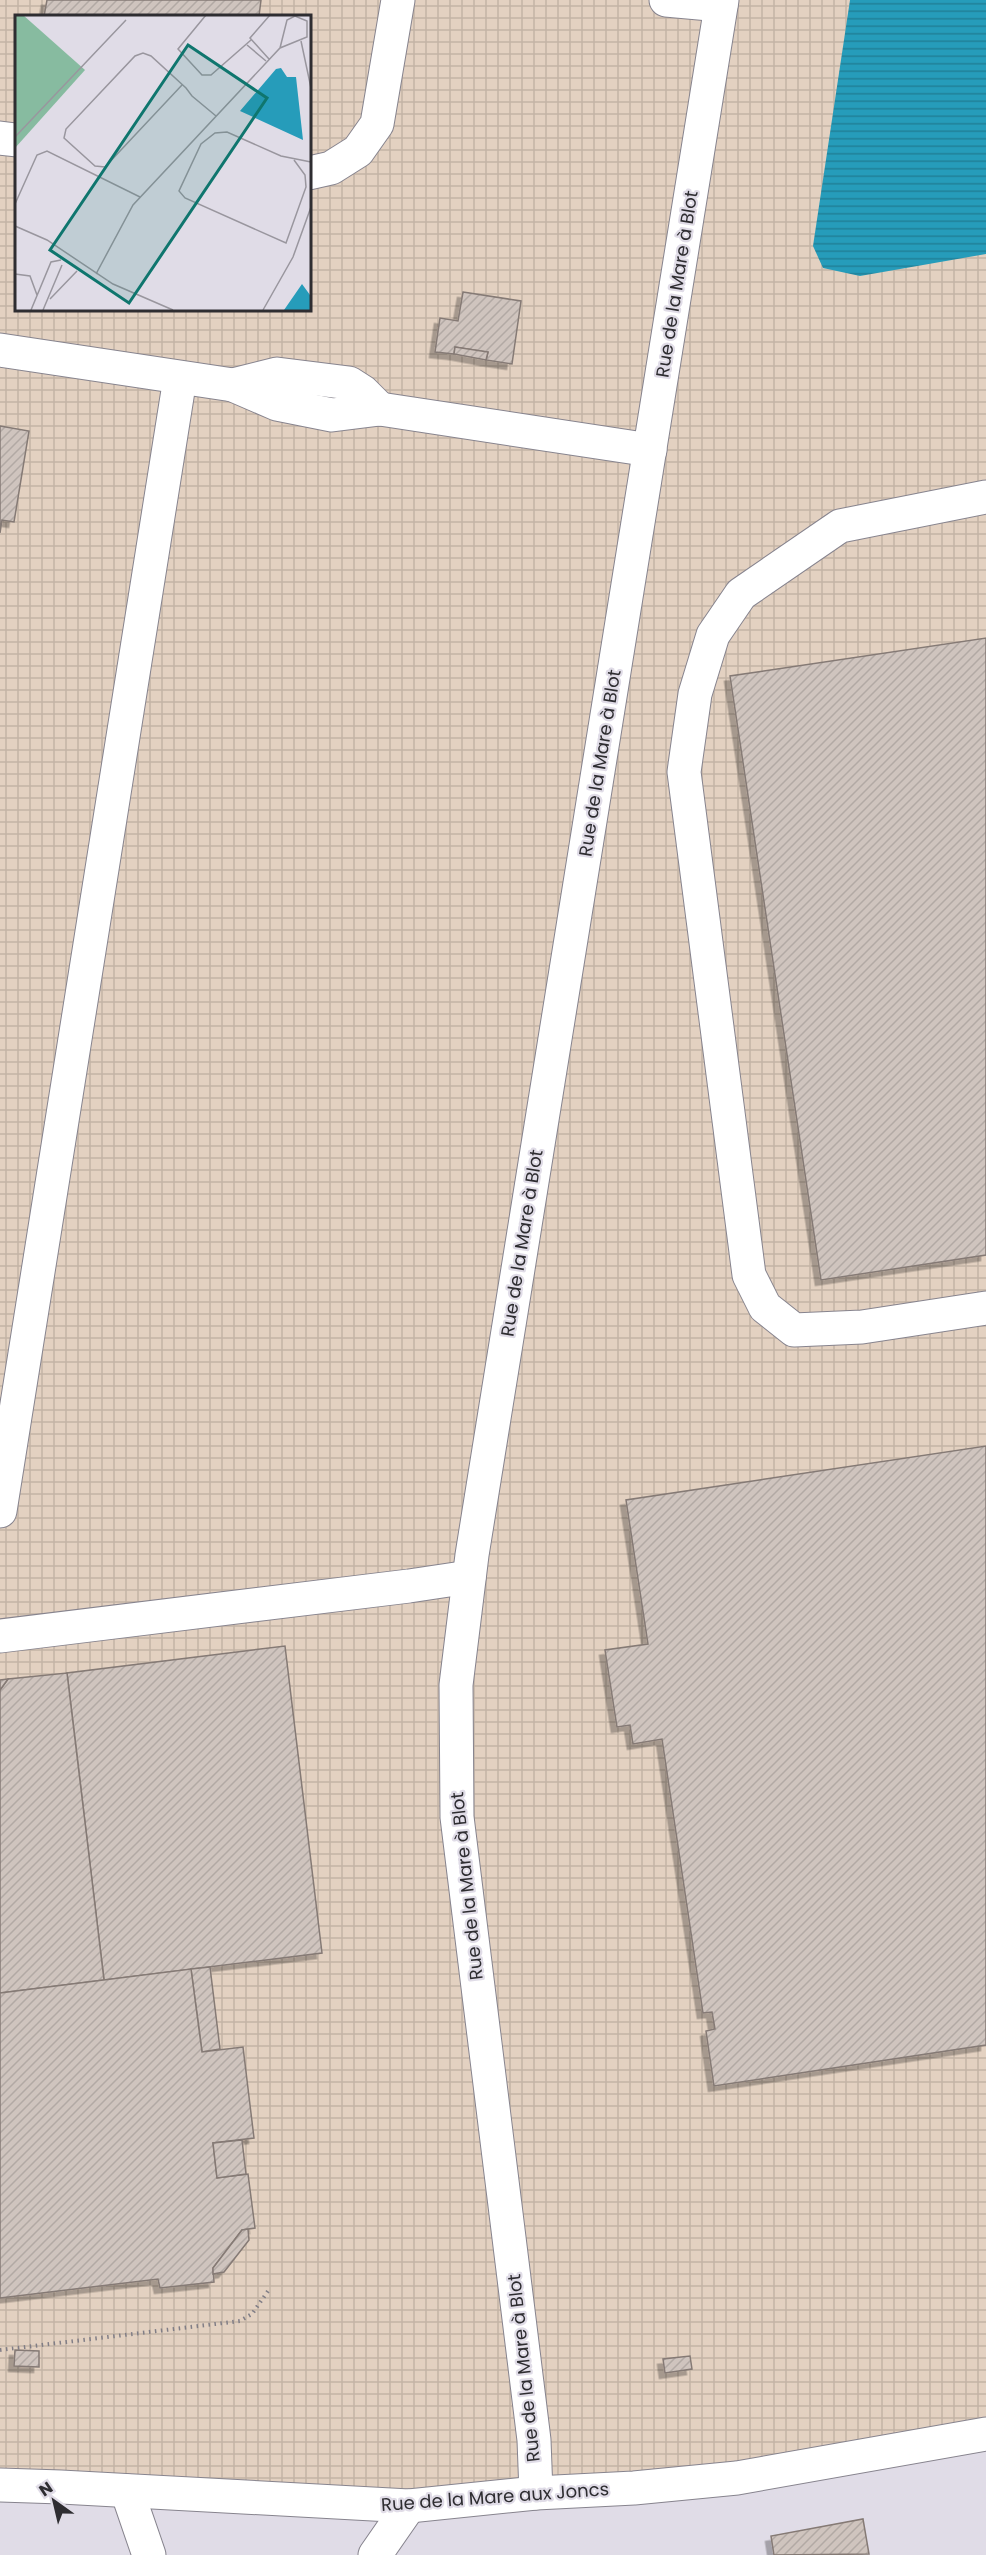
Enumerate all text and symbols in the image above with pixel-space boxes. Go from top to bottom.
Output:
inset map [15,15,310,310]
street label: Rue de la Mare à Blot [649,189,704,379]
street label: Rue de la Mare à Blot [572,668,627,858]
street label: Rue de la Mare à Blot [494,1148,549,1338]
street label: Rue de la Mare à Blot [444,1791,489,1981]
street label: Rue de la Mare à Blot [501,2273,546,2463]
north arrow [24,2471,84,2531]
text: N [34,2476,57,2502]
street label: Rue de la Mare aux Joncs [380,2476,610,2517]

